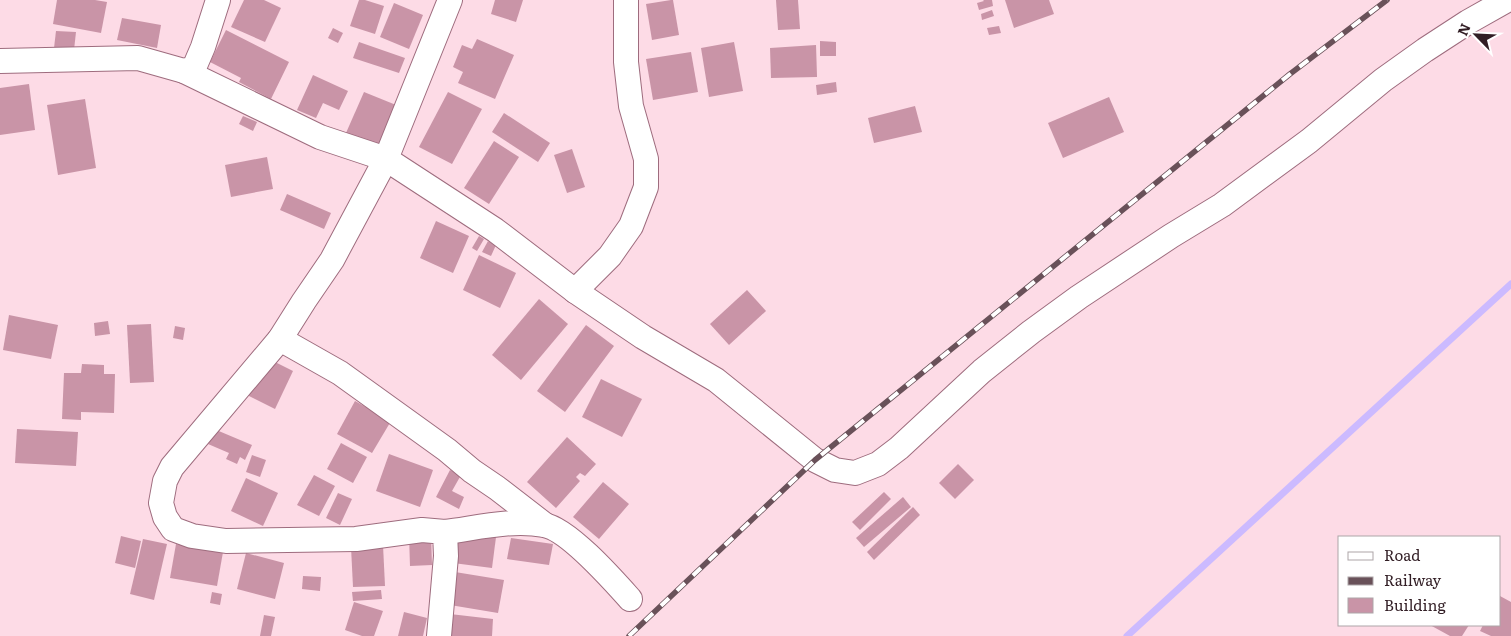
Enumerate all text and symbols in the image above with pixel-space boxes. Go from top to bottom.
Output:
north arrow [1451,10,1501,60]
text: N [1452,20,1475,39]
legend [1338,536,1501,626]
text: Road [1384,543,1420,566]
text: Railway [1384,568,1442,591]
text: Building [1384,593,1446,616]

